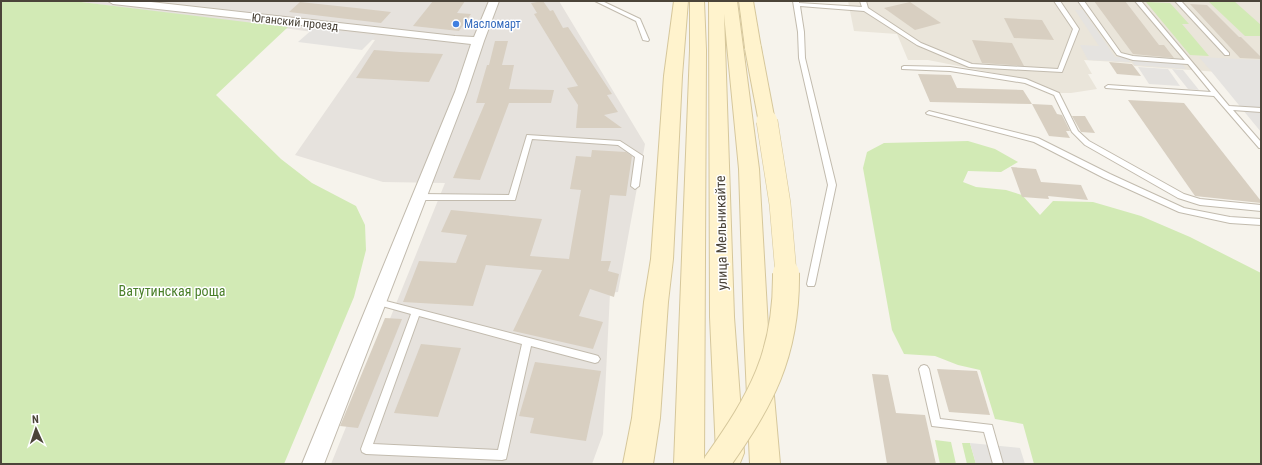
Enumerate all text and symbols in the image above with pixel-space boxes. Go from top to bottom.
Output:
street label: Юганский проезд [251,10,340,34]
place label: Масломарт [464,17,521,31]
marker: Масломарт [451,19,461,29]
street label: улица Мельникайте [712,175,730,291]
park label: Ватутинская роща [119,283,225,299]
north arrow [16,409,56,449]
text: N [32,413,39,426]

